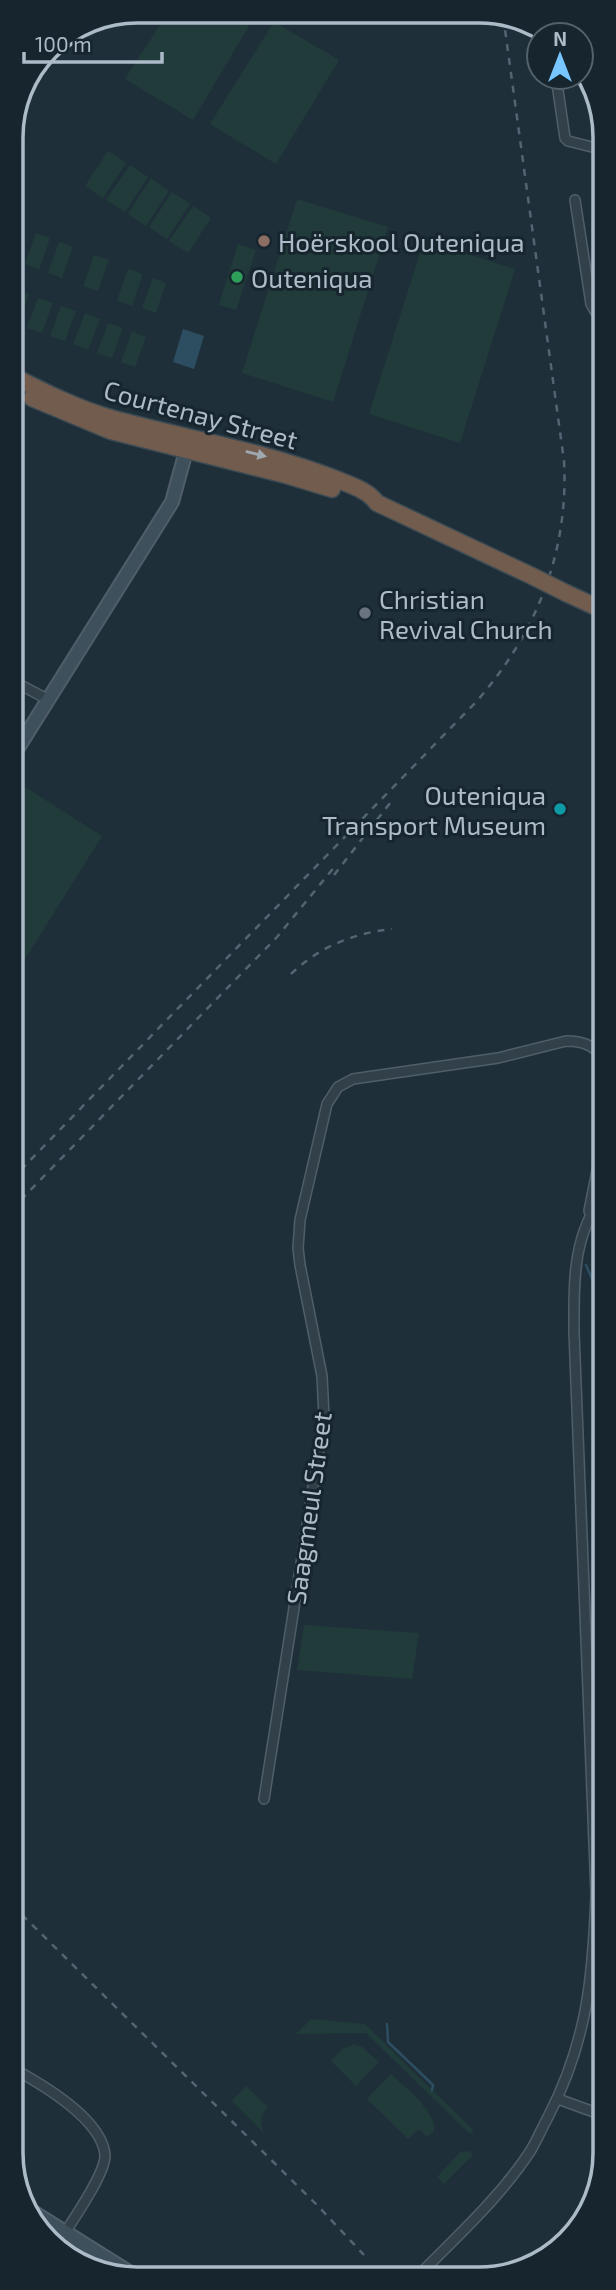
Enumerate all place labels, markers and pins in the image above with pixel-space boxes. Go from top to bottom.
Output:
place label: Hoërskool Outeniqua [278,226,525,257]
marker: Hoërskool Outeniqua [256,233,272,249]
place label: Outeniqua [251,262,373,293]
marker: Outeniqua [229,269,245,285]
place label: Christian Revival Church [379,583,553,644]
marker: Christian Revival Church [357,605,373,621]
place label: Outeniqua Transport Museum [322,779,546,840]
marker: Outeniqua Transport Museum [552,801,568,817]

